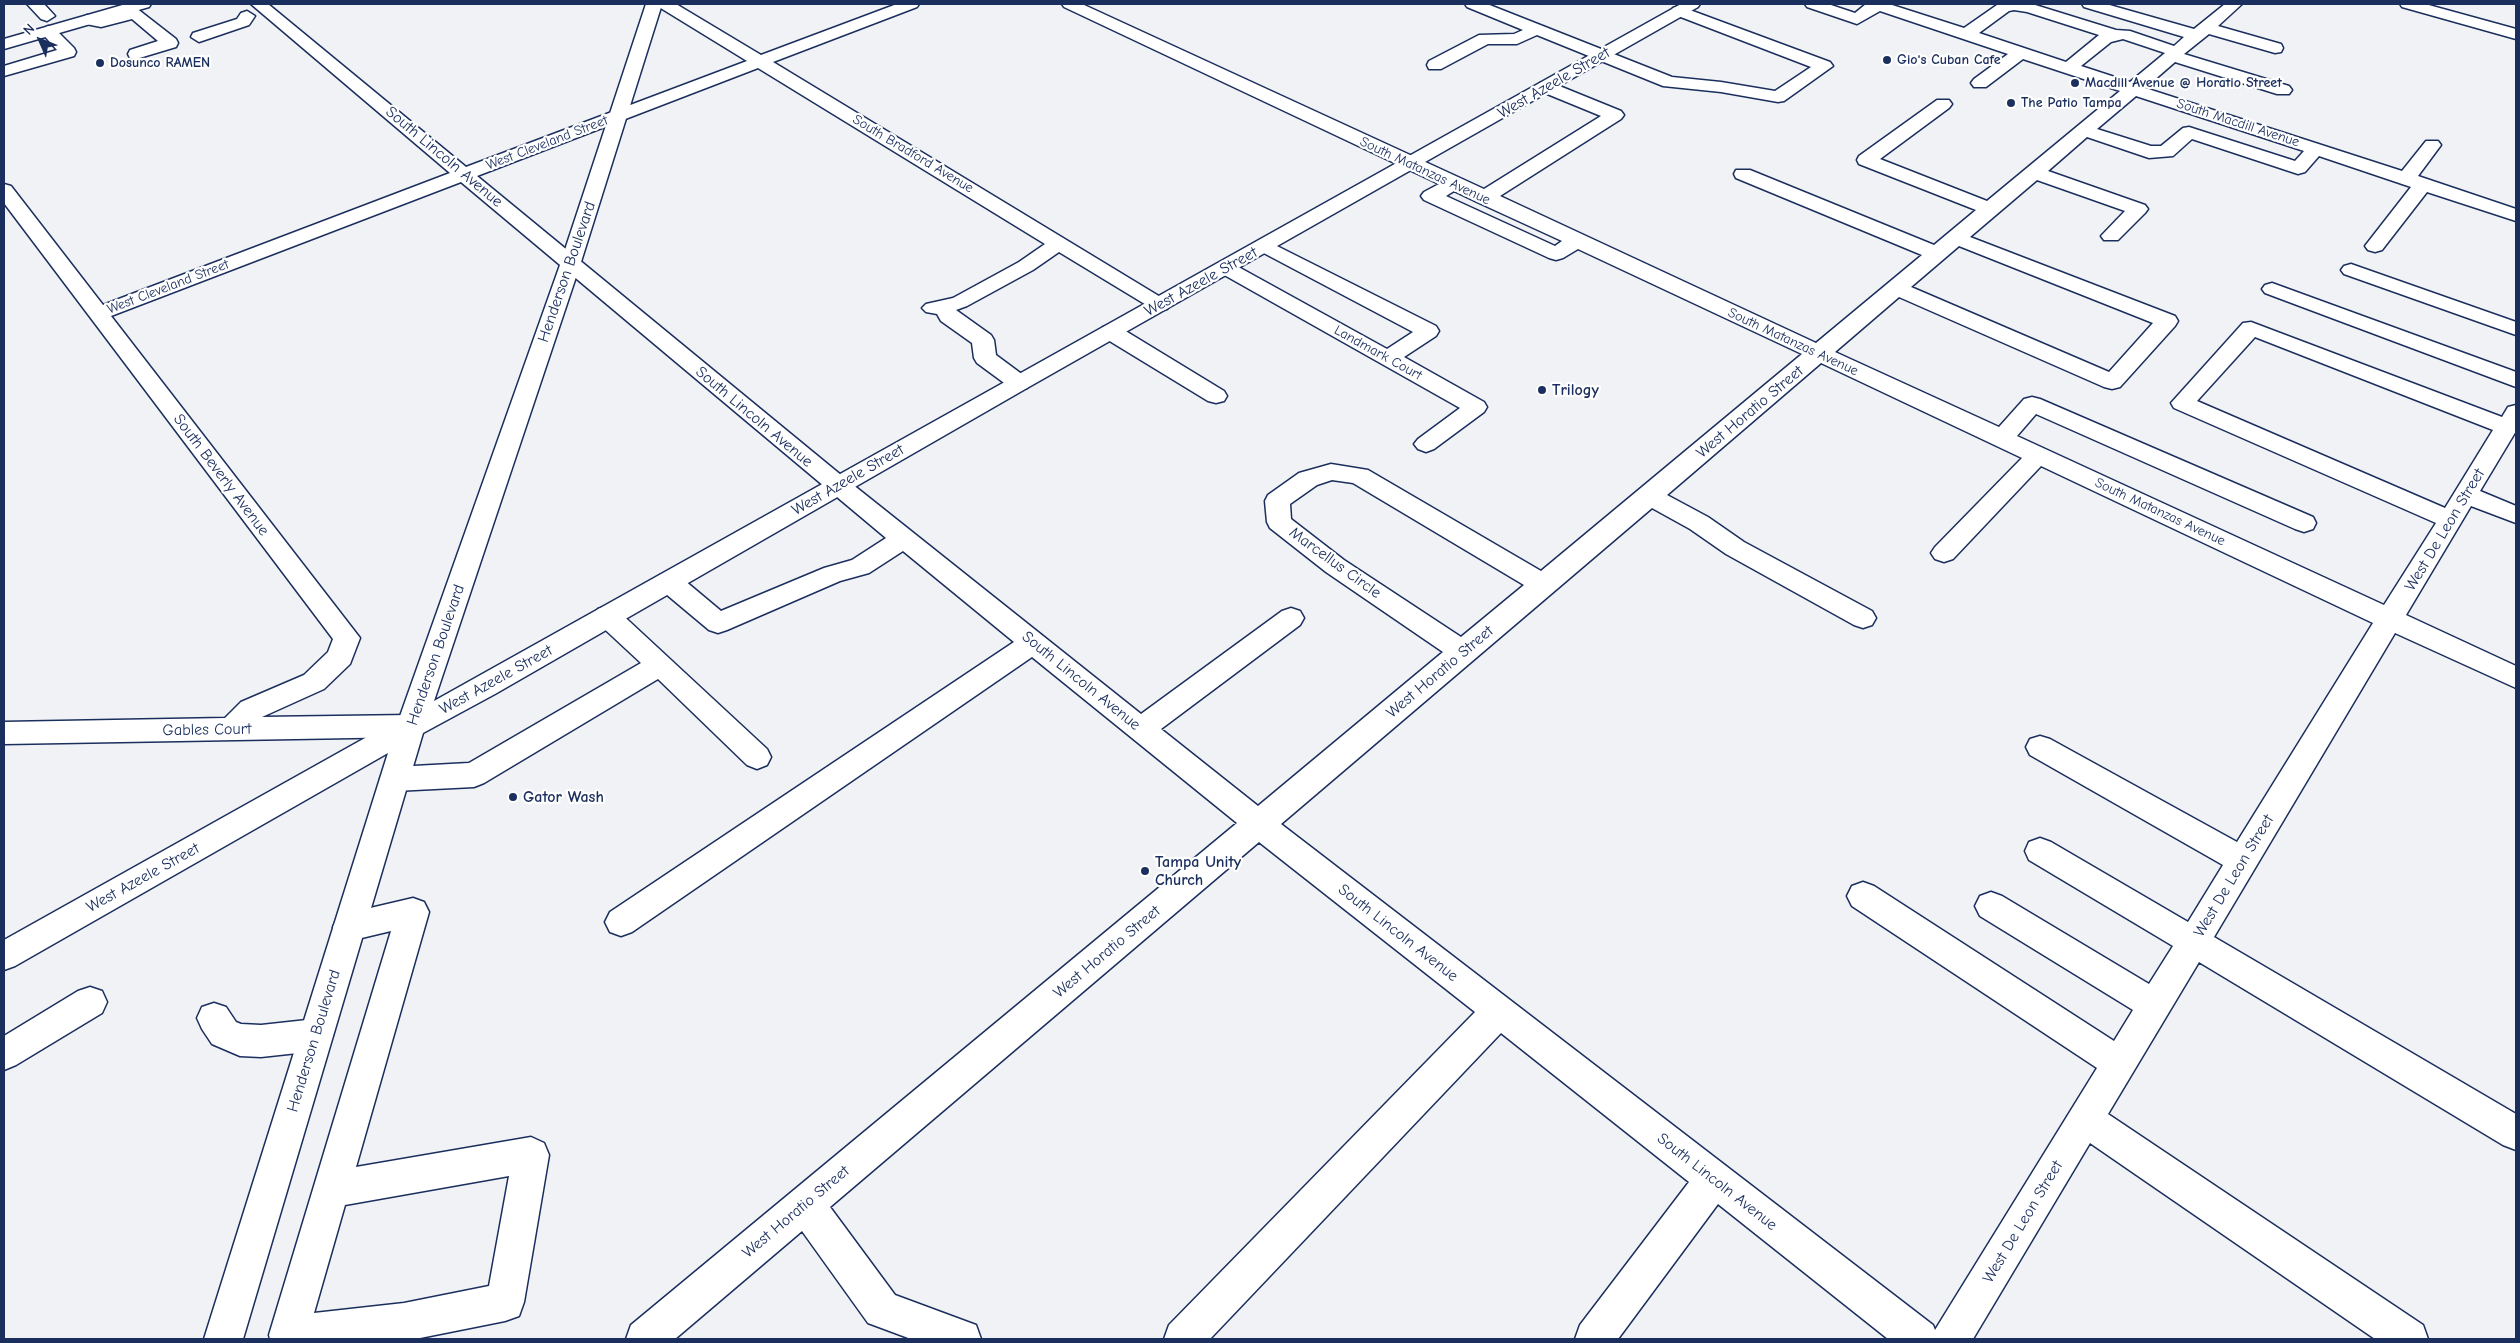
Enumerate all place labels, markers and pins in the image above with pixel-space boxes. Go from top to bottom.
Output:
place label: Gio's Cuban Cafe [1897,52,2001,68]
marker: Gio's Cuban Cafe [1881,54,1893,66]
place label: Dosunco RAMEN [110,55,210,71]
marker: Dosunco RAMEN [94,57,106,69]
place label: Macdill Avenue @ Horatio Street [2085,75,2282,91]
marker: Macdill Avenue @ Horatio Street [2069,77,2081,89]
place label: The Patio Tampa [2021,95,2122,111]
marker: The Patio Tampa [2005,97,2017,109]
place label: Trilogy [1552,380,1599,400]
marker: Trilogy [1536,384,1548,396]
place label: Gator Wash [523,787,604,807]
marker: Gator Wash [507,791,519,803]
place label: Tampa Unity Church [1155,852,1241,890]
marker: Tampa Unity Church [1139,865,1151,877]

